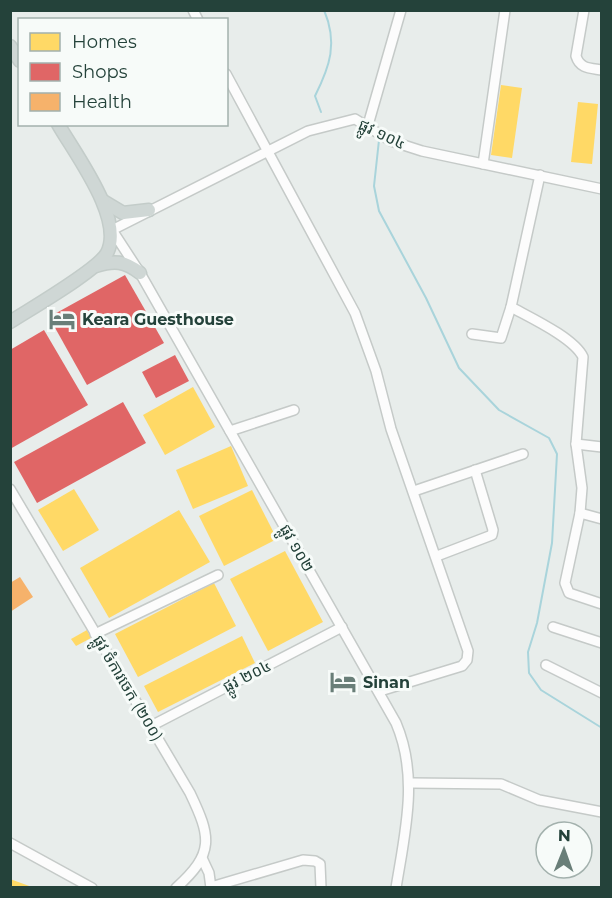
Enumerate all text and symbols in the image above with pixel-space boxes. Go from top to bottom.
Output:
legend [18,18,228,126]
text: Homes [72,31,137,53]
text: Shops [72,61,128,83]
text: Health [72,91,132,113]
street label: ផ្លូវ ១០៤ [353,115,409,157]
hotel icon: Keara Guesthouse [47,304,77,334]
place label: Keara Guesthouse [82,310,234,329]
street label: ផ្លូវ ១០២ [272,521,318,578]
street label: ផ្លូវ ចំការចេក (២០០) [85,631,168,747]
street label: ផ្លូវ ២០៤ [220,656,277,700]
hotel icon: Sinan [328,667,358,697]
place label: Sinan [363,673,410,692]
north arrow [534,820,594,880]
text: N [558,826,571,845]

